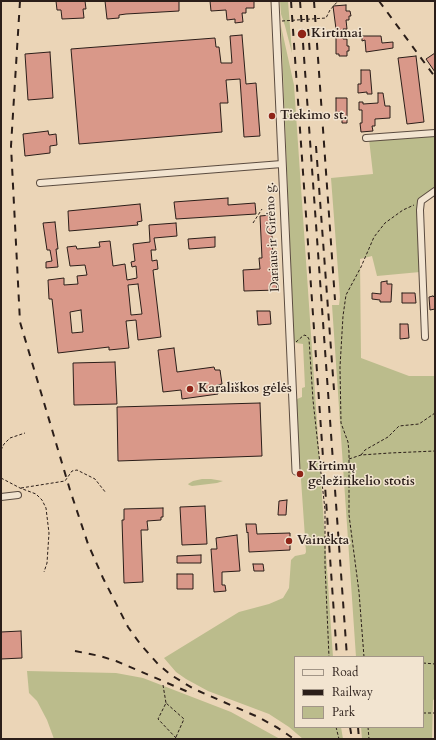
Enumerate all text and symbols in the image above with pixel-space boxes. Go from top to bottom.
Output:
place label: Kirtimai [311,26,362,42]
marker: Kirtimai [296,28,308,40]
place label: Tiekimo st. [280,108,347,124]
marker: Tiekimo st. [267,111,277,121]
street label: Dariaus ir Girėno g. [262,182,284,292]
place label: Karališkos gėlės [198,381,292,397]
marker: Karališkos gėlės [185,384,195,394]
place label: Kirtimų geležinkelio stotis [308,459,415,490]
marker: Kirtimų geležinkelio stotis [295,469,305,479]
place label: Vainekta [297,533,349,549]
marker: Vainekta [284,536,294,546]
legend [294,656,424,728]
text: Road [332,664,358,680]
text: Railway [332,684,373,700]
text: Park [332,704,355,720]

